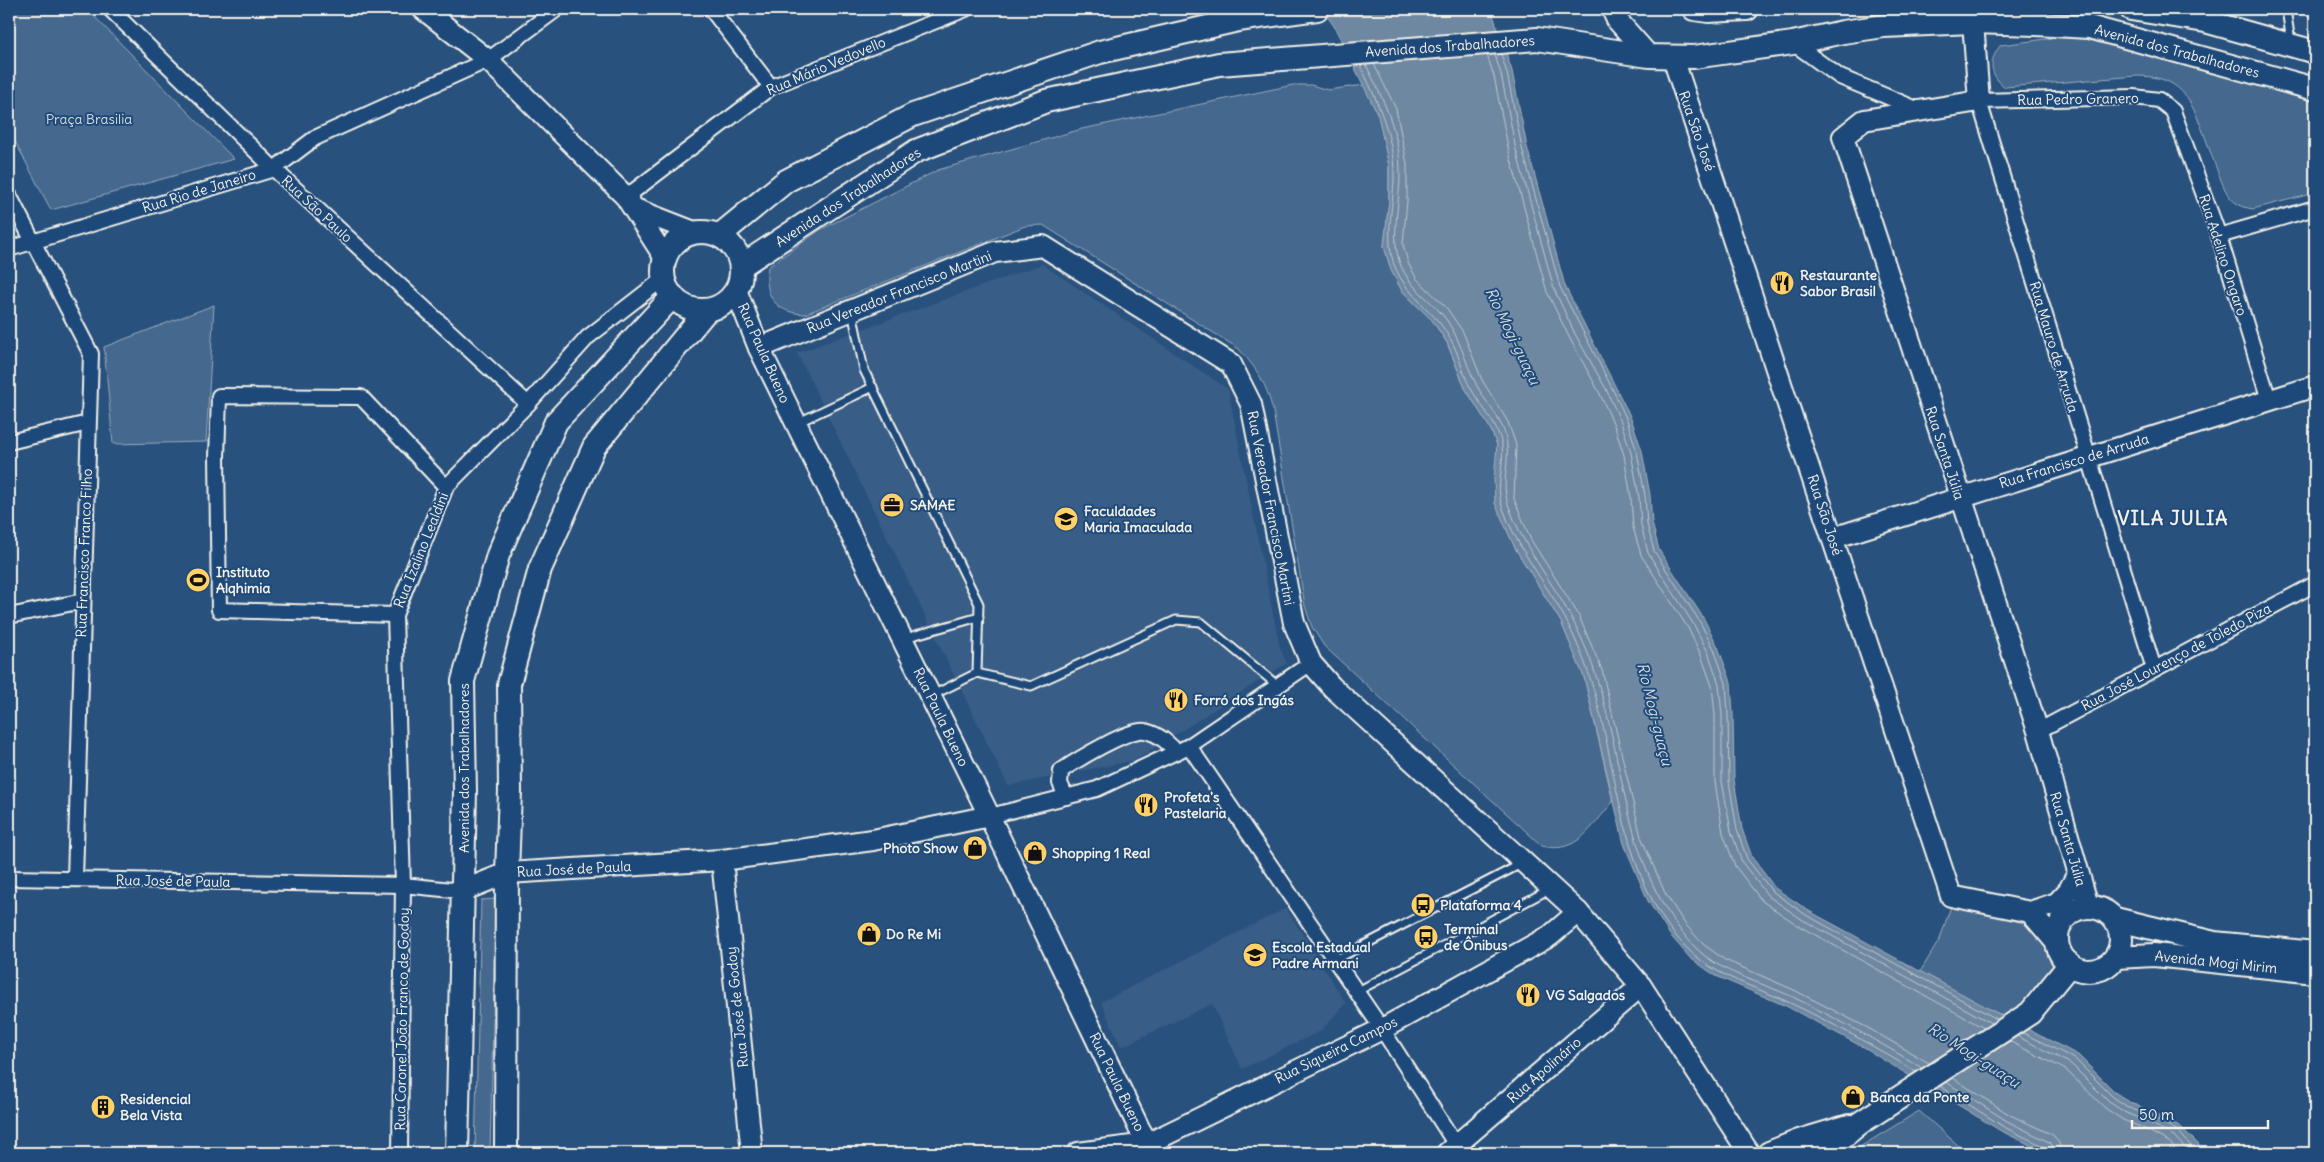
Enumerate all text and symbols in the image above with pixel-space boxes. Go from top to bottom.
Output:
street label: Avenida dos Trabalhadores [2093,20,2261,82]
street label: Avenida dos Trabalhadores [1365,31,1535,61]
street label: Rua Mário Vedovello [764,33,888,99]
street label: Rua São José [1675,88,1719,174]
street label: Rua Pedro Granero [2017,89,2139,109]
park label: Praça Brasilia [46,110,132,128]
street label: Avenida dos Trabalhadores [772,143,924,251]
street label: Rua Rio de Janeiro [140,165,258,217]
street label: Rua São Paulo [278,172,356,246]
street label: Rua Adelino Ongaro [2195,192,2251,318]
street label: Rua Vereador Francisco Martini [804,247,994,337]
place label: Restaurante Sabor Brasil [1800,266,1877,300]
restaurant icon: Restaurante Sabor Brasil [1769,270,1795,296]
street label: Rua Mauro de Arruda [2025,279,2083,415]
water label: Rio Mogi-guaçu [1481,284,1545,389]
street label: Rua Paula Bueno [734,300,794,406]
street label: Rua Santa Júlia [1921,404,1969,502]
street label: Rua Vereador Francisco Martini [1243,409,1299,607]
street label: Rua Francisco de Arruda [1997,430,2151,492]
street label: Rua Francisco Franco Filho [72,468,96,638]
street label: Rua São José [1803,472,1847,558]
street label: Rua Izalino Lealdini [390,490,452,610]
office icon: SAMAE [879,492,905,518]
place label: SAMAE [910,496,955,514]
place label: Faculdades Maria Imaculada [1084,502,1192,536]
school or university icon: Faculdades Maria Imaculada [1053,506,1079,532]
district label: VILA JULIA [2118,506,2228,530]
place label: Instituto Alqhimia [216,563,271,597]
sports icon: Instituto Alqhimia [185,567,211,593]
street label: Rua José Lourenço de Toledo Piza [2078,599,2274,715]
water label: Rio Mogi-guaçu [1633,661,1677,769]
street label: Rua Paula Bueno [909,665,973,769]
street label: Avenida dos Trabalhadores [455,683,473,853]
restaurant icon: Forró dos Ingás [1163,687,1189,713]
place label: Forró dos Ingás [1194,691,1294,709]
place label: Profeta's Pastelaria [1164,788,1227,822]
street label: Rua Santa Júlia [2046,790,2090,888]
restaurant icon: Profeta's Pastelaria [1133,792,1159,818]
shop icon: Photo Show [962,835,988,861]
place label: Photo Show [883,839,958,857]
shop icon: Shopping 1 Real [1022,840,1048,866]
place label: Shopping 1 Real [1052,844,1150,862]
street label: Rua José de Paula [516,857,632,881]
street label: Rua José de Paula [115,871,231,891]
bus stop icon: Plataforma 4 [1410,892,1436,918]
place label: Plataforma 4 [1440,896,1522,914]
street label: Rua Coronel João Franco de Godoy [391,907,413,1131]
place label: Terminal de Ônibus [1444,920,1508,954]
shop icon: Do Re Mi [856,921,882,947]
bus stop icon: Terminal de Ônibus [1413,924,1439,950]
place label: Do Re Mi [886,925,941,943]
place label: Escola Estadual Padre Armani [1272,938,1371,972]
school or university icon: Escola Estadual Padre Armani [1242,942,1268,968]
street label: Rua José de Godoy [722,946,752,1068]
street label: Avenida Mogi Mirim [2154,947,2278,977]
restaurant icon: VG Salgados [1515,982,1541,1008]
place label: VG Salgados [1546,986,1626,1004]
street label: Rua Siqueira Campos [1272,1012,1400,1088]
water label: Rio Mogi-guaçu [1925,1018,2024,1092]
street label: Rua Paula Bueno [1085,1030,1149,1134]
street label: Rua Apolinário [1503,1033,1585,1107]
shop icon: Banca da Ponte [1840,1084,1866,1110]
place label: Banca da Ponte [1870,1088,1970,1106]
place label: Residencial Bela Vista [120,1090,191,1124]
building icon: Residencial Bela Vista [90,1094,116,1120]
scale bar [2132,1097,2268,1129]
text: 50 m [2139,1105,2174,1124]

